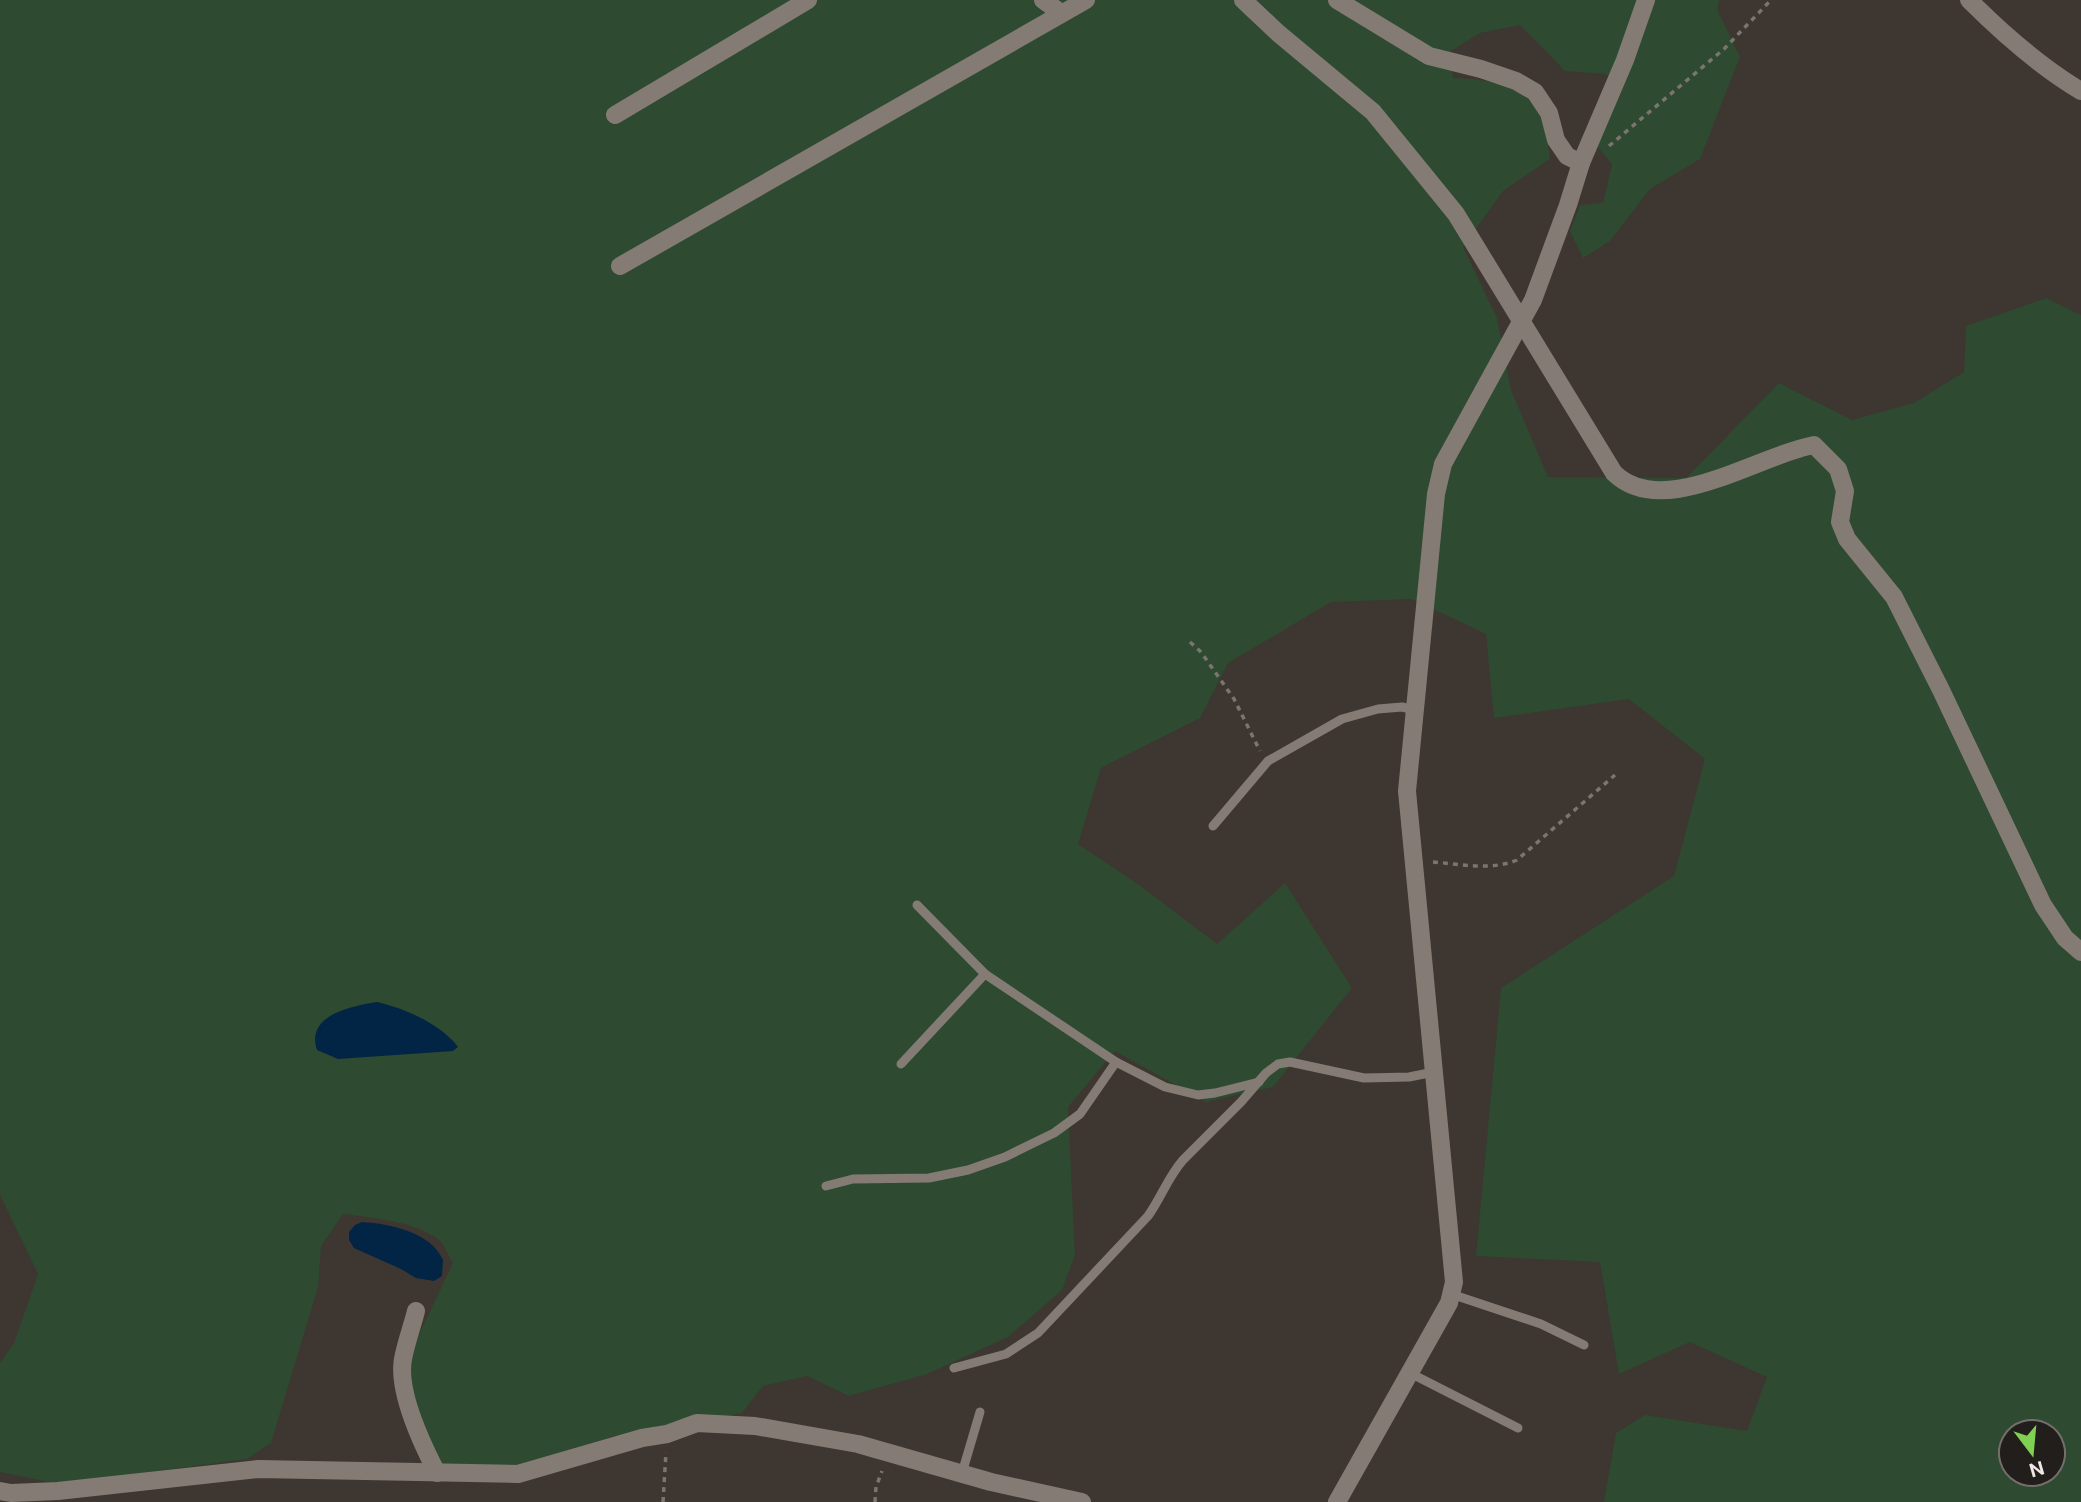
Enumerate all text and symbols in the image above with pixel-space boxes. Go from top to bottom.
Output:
north arrow [1997,1418,2067,1488]
text: N [2027,1457,2047,1482]

